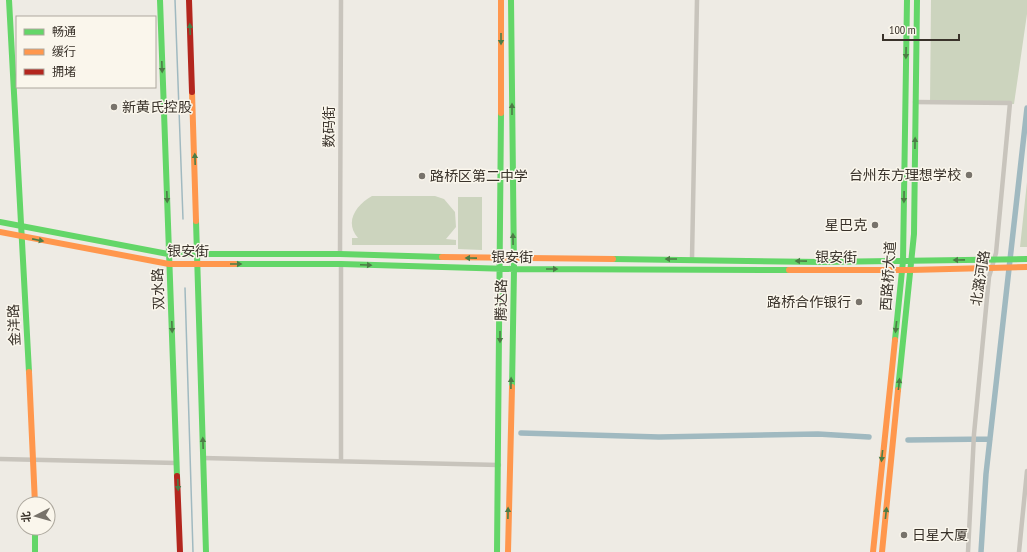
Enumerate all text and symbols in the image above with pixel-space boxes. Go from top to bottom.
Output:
legend [16,16,156,88]
scale bar [883,16,959,42]
text: 100 m [889,22,916,37]
one-way arrow [187,23,194,35]
text: 畅通 [52,24,76,39]
one-way arrow [498,33,504,46]
text: 缓行 [52,44,76,59]
one-way arrow [903,47,909,60]
one-way arrow [159,61,166,73]
text: 拥堵 [52,64,76,79]
place label: 新黄氏控股 [122,98,192,116]
marker: 新黄氏控股 [109,102,119,112]
one-way arrow [509,102,515,115]
street label: 数码街 [320,106,338,148]
one-way arrow [912,136,918,149]
one-way arrow [192,152,198,165]
place label: 台州东方理想学校 [849,166,961,184]
place label: 路桥区第二中学 [430,167,528,185]
marker: 台州东方理想学校 [964,170,974,180]
marker: 路桥区第二中学 [417,171,427,181]
one-way arrow [163,191,170,203]
one-way arrow [901,191,907,204]
place label: 星巴克 [825,216,867,234]
marker: 星巴克 [870,220,880,230]
one-way arrow [510,232,516,245]
one-way arrow [32,237,44,243]
street label: 西路桥大道 [877,240,899,312]
street label: 银安街 [167,242,209,260]
street label: 银安街 [491,248,533,266]
street label: 银安街 [815,248,857,266]
street label: 北潞河路 [967,249,993,307]
one-way arrow [465,254,477,261]
one-way arrow [664,256,677,262]
one-way arrow [952,257,965,263]
one-way arrow [794,258,807,264]
one-way arrow [230,261,243,267]
one-way arrow [360,261,372,268]
one-way arrow [546,266,559,272]
street label: 双水路 [148,268,168,310]
street label: 腾达路 [492,279,510,321]
place label: 路桥合作银行 [767,293,851,311]
marker: 路桥合作银行 [854,297,864,307]
street label: 金洋路 [4,304,24,346]
one-way arrow [168,321,175,333]
one-way arrow [892,321,899,333]
one-way arrow [497,331,503,344]
one-way arrow [508,376,514,389]
one-way arrow [895,378,902,390]
one-way arrow [200,436,206,449]
one-way arrow [879,450,886,462]
one-way arrow [174,479,181,491]
north arrow [16,496,56,536]
one-way arrow [505,507,512,519]
one-way arrow [883,507,890,519]
text: 北 [19,511,34,523]
place label: 日星大厦 [912,526,968,544]
marker: 日星大厦 [899,530,909,540]

